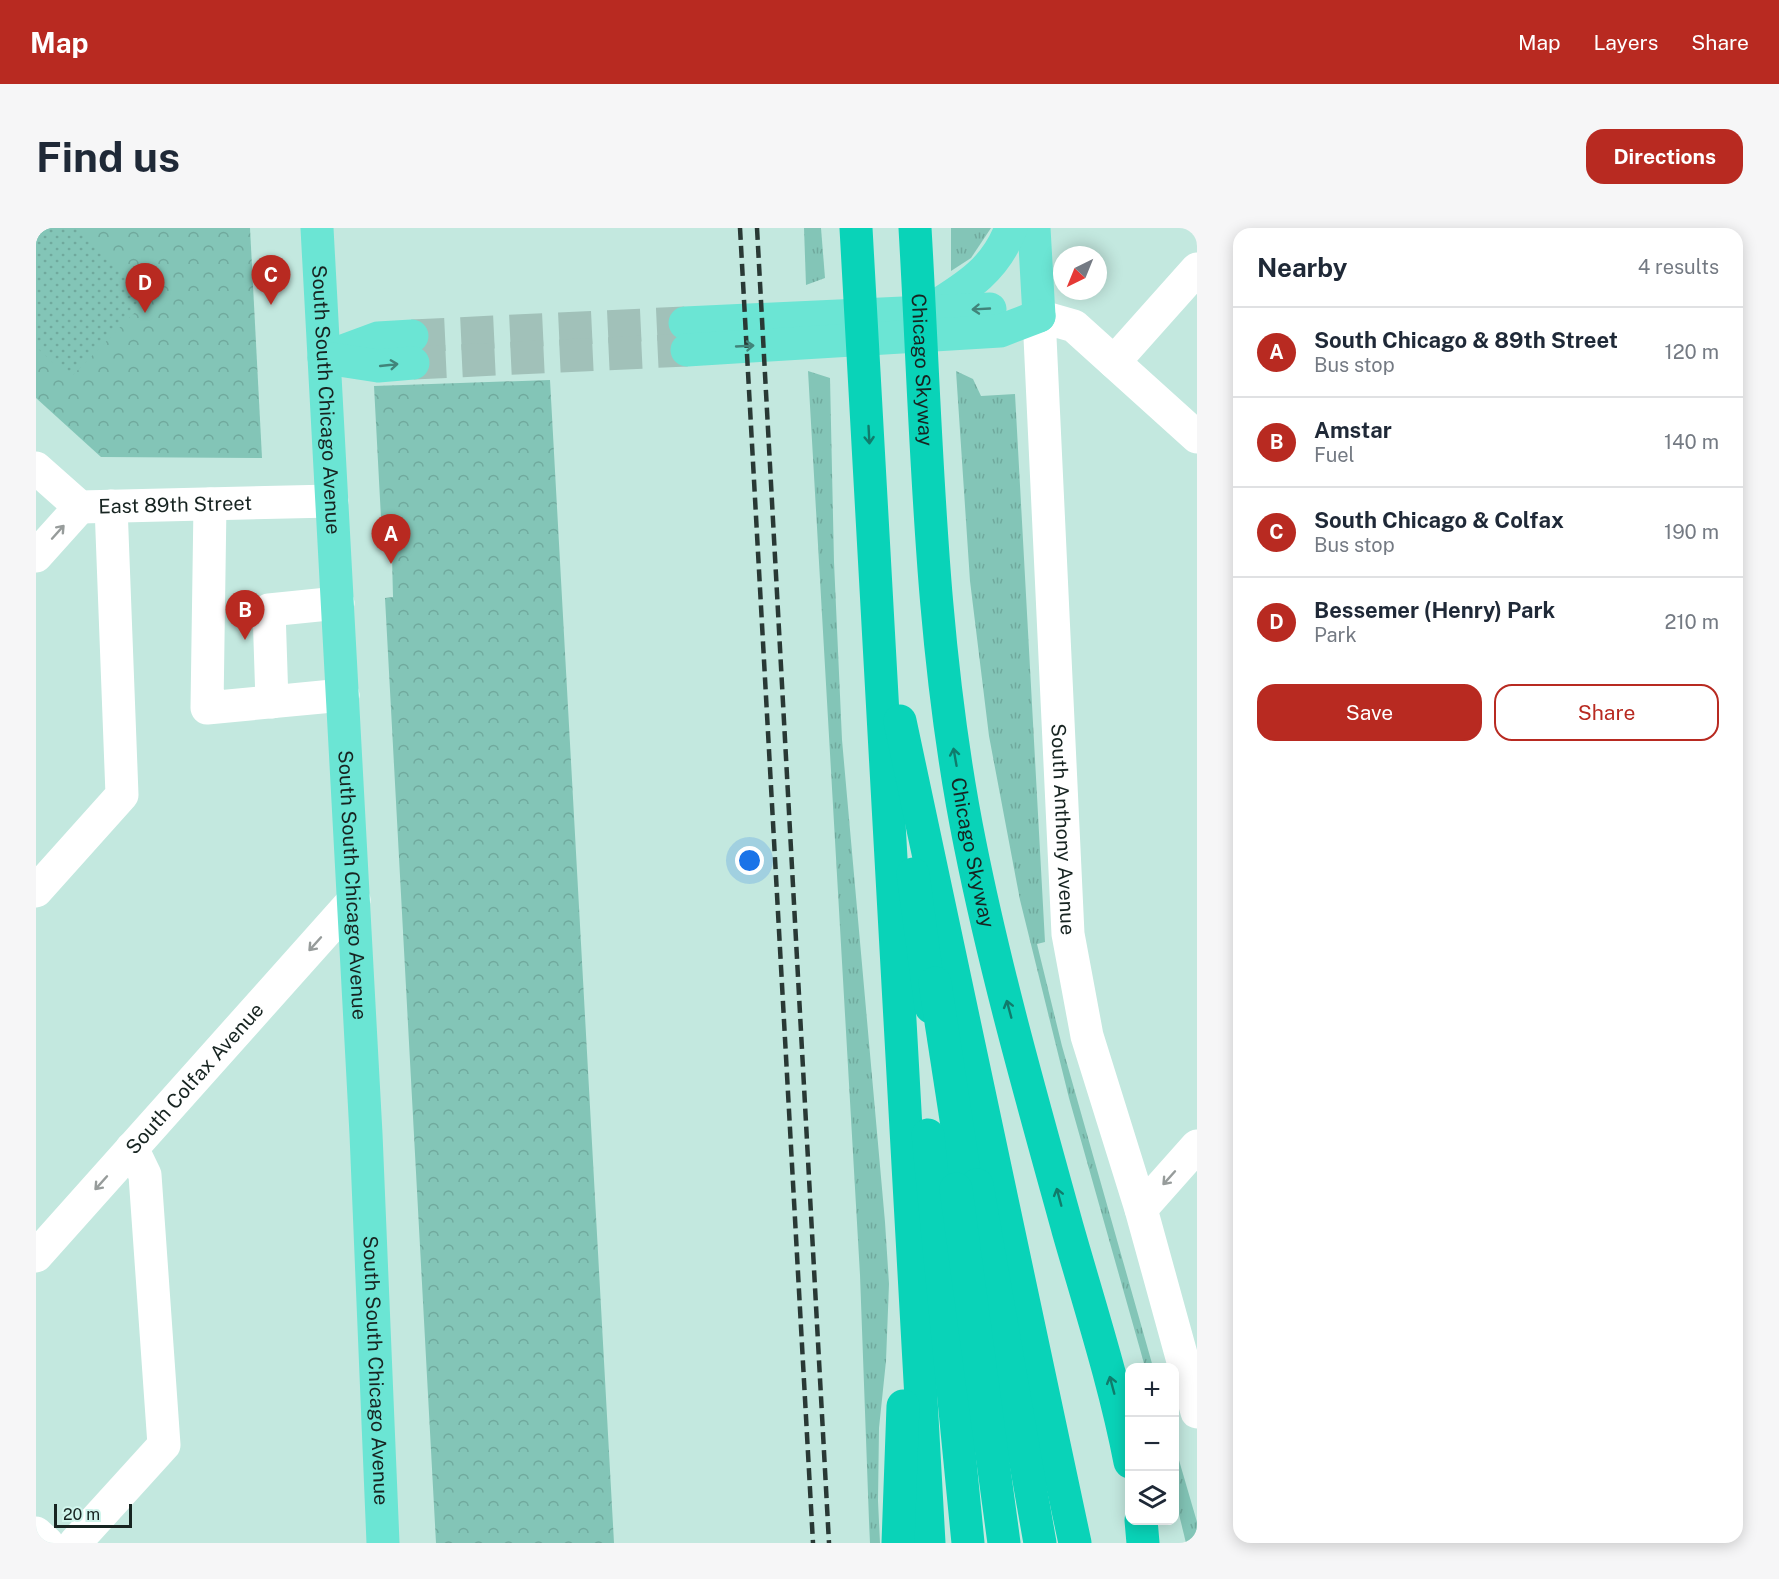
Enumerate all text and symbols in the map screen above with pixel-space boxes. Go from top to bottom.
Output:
text: Map [30,26,89,59]
text: Map [1518,30,1561,55]
text: Layers [1594,30,1658,55]
text: Share [1691,30,1749,55]
button: Directions [1586,129,1743,184]
text: Find us [36,132,180,181]
north arrow [1053,246,1107,300]
text: Nearby [1257,252,1347,283]
text: 4 results [1638,255,1719,279]
pin: C [252,256,290,305]
pin: D [126,264,164,313]
street label: South South Chicago Avenue [307,264,346,535]
street label: Chicago Skyway [907,293,938,447]
one-way arrow [972,304,992,315]
text: South Chicago & 89th Street [1314,327,1618,353]
text: A [1269,340,1284,364]
text: 120 m [1665,340,1719,364]
one-way arrow [735,341,755,352]
text: Bus stop [1314,353,1395,377]
one-way arrow [379,359,399,370]
text: Amstar [1314,417,1392,443]
one-way arrow [863,424,874,444]
text: B [1270,430,1283,454]
text: 140 m [1664,430,1719,454]
text: Fuel [1314,443,1355,467]
street label: East 89th Street [98,491,252,519]
text: South Chicago & Colfax [1314,507,1564,533]
pin: A [372,514,410,564]
text: C [1269,520,1284,544]
text: 190 m [1664,520,1719,544]
one-way arrow [51,525,65,540]
text: Bus stop [1314,533,1395,557]
pin: B [226,590,264,640]
text: Bessemer (Henry) Park [1314,597,1555,623]
text: D [1269,610,1284,634]
text: 210 m [1665,610,1719,634]
text: Park [1314,623,1357,647]
button: Save [1257,684,1482,741]
button: Share [1494,684,1719,741]
street label: South Anthony Avenue [1046,723,1080,936]
one-way arrow [950,747,961,767]
street label: South South Chicago Avenue [333,750,372,1020]
street label: Chicago Skyway [946,776,1000,930]
your location [735,846,764,875]
one-way arrow [308,936,322,951]
street label: South Colfax Avenue [121,998,268,1159]
one-way arrow [1002,1000,1014,1019]
one-way arrow [1162,1170,1176,1185]
one-way arrow [94,1175,108,1190]
one-way arrow [1053,1188,1065,1207]
street label: South South Chicago Avenue [358,1235,393,1506]
map controls [1125,1363,1179,1525]
button: + [1125,1363,1179,1417]
one-way arrow [1105,1376,1117,1395]
button: − [1125,1417,1179,1471]
button: layers [1125,1471,1179,1525]
scale bar [54,1501,132,1528]
text: 20 m [63,1505,100,1524]

